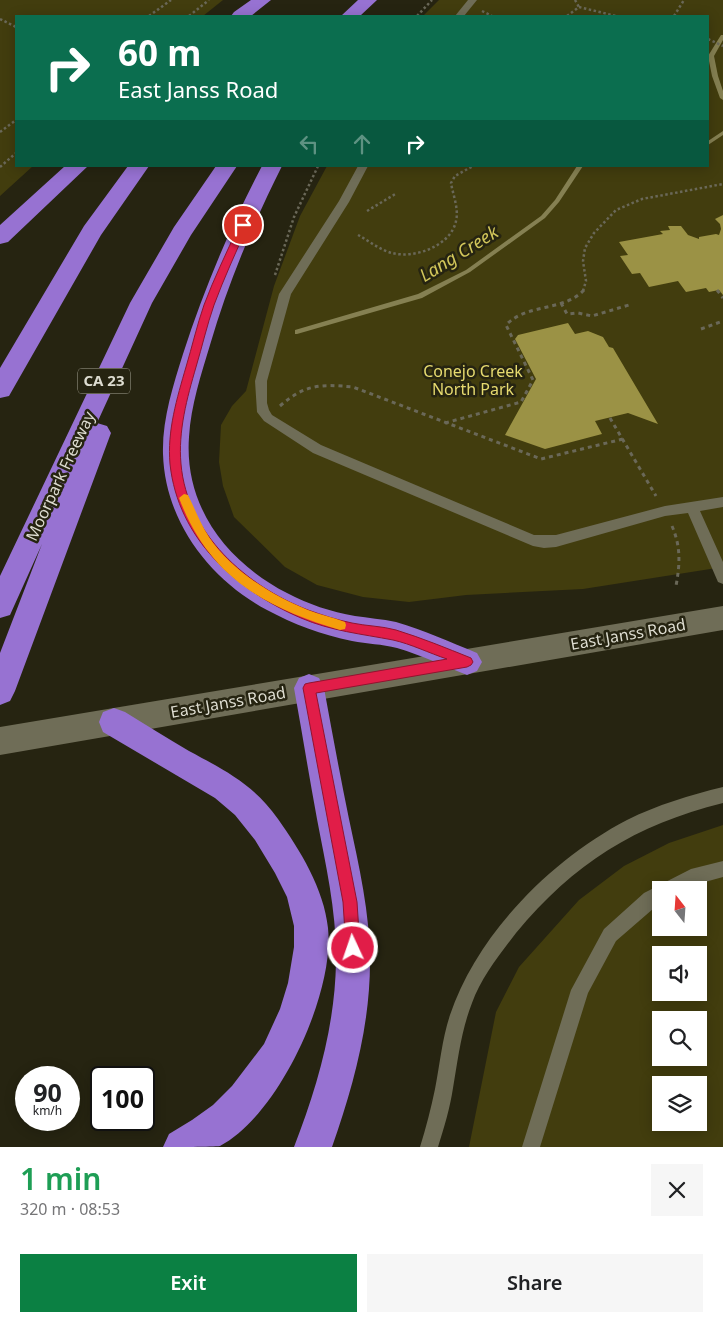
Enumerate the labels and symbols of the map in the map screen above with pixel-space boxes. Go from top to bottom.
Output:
pin [222,204,264,246]
water label: Lang Creek [415,219,503,287]
park label: Conejo Creek North Park [423,360,523,400]
road number: CA 23 [78,368,130,394]
street label: Moorpark Freeway [20,407,100,544]
street label: East Janss Road [569,613,687,655]
street label: East Janss Road [169,681,287,723]
north arrow [652,881,708,936]
position arrow [326,921,378,973]
speed limit sign: 100 [90,1066,155,1131]

